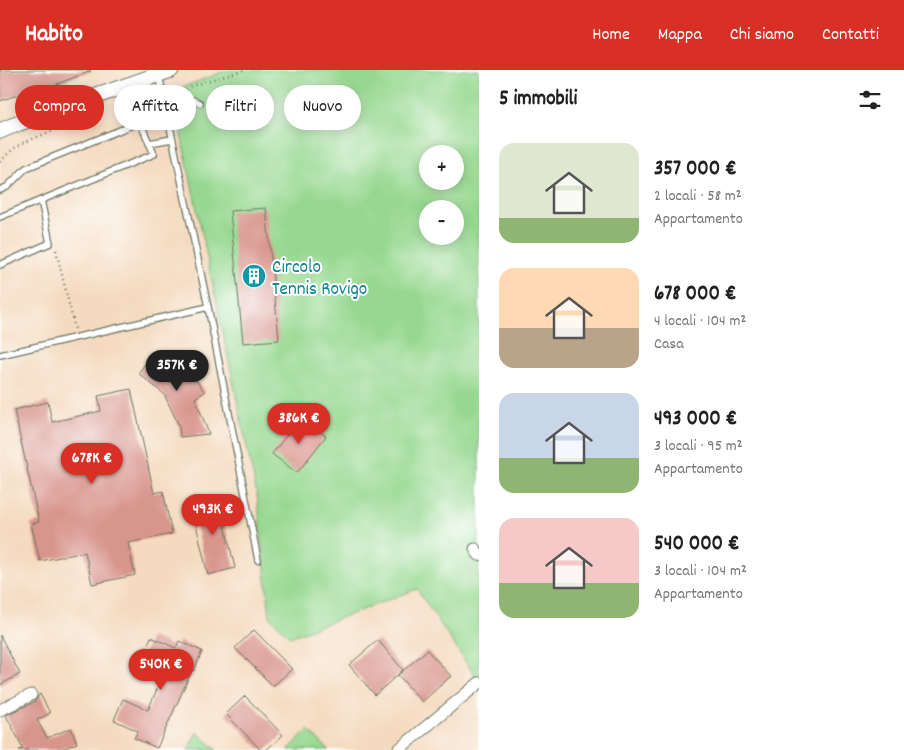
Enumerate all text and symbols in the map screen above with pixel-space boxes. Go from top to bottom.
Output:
text: Habito [25,18,83,52]
text: Home [592,23,630,48]
text: Mappa [658,23,702,48]
text: Chi siamo [730,23,794,48]
text: Contatti [822,23,879,48]
chip: Compra [15,85,104,130]
chip: Affitta [114,85,196,130]
chip: Filtri [206,85,274,130]
chip: Nuovo [284,85,361,130]
text: 5 immobili [499,85,577,115]
icon: filters [856,86,884,114]
map controls [419,145,464,245]
button: + [419,145,464,190]
text: 357 000 € [654,155,737,185]
icon: home [539,163,599,223]
text: 2 locali · 58 m² [654,185,742,208]
button: − [419,200,464,245]
text: Appartamento [654,208,743,231]
place label: Circolo Tennis Rovigo [272,255,367,304]
building icon: Circolo Tennis Rovigo [241,263,267,289]
text: 678 000 € [654,280,736,310]
icon: home [539,288,599,348]
text: 4 locali · 104 m² [654,310,746,333]
text: Casa [654,333,684,356]
pin: 357K € [136,350,218,392]
text: 357K € [157,354,197,377]
pin: 386K € [258,402,340,445]
text: 493 000 € [654,405,737,435]
text: 386K € [278,407,320,430]
icon: home [539,413,599,473]
text: 3 locali · 95 m² [654,435,743,458]
pin: 678K € [51,442,133,485]
text: 678K € [72,447,112,470]
text: Appartamento [654,458,743,481]
pin: 493K € [172,494,254,536]
text: 493K € [192,498,234,521]
text: 540 000 € [654,530,740,560]
icon: home [539,538,599,598]
text: 3 locali · 104 m² [654,560,747,583]
text: Appartamento [654,583,743,606]
pin: 540K € [120,648,202,691]
text: 540K € [140,653,182,676]

